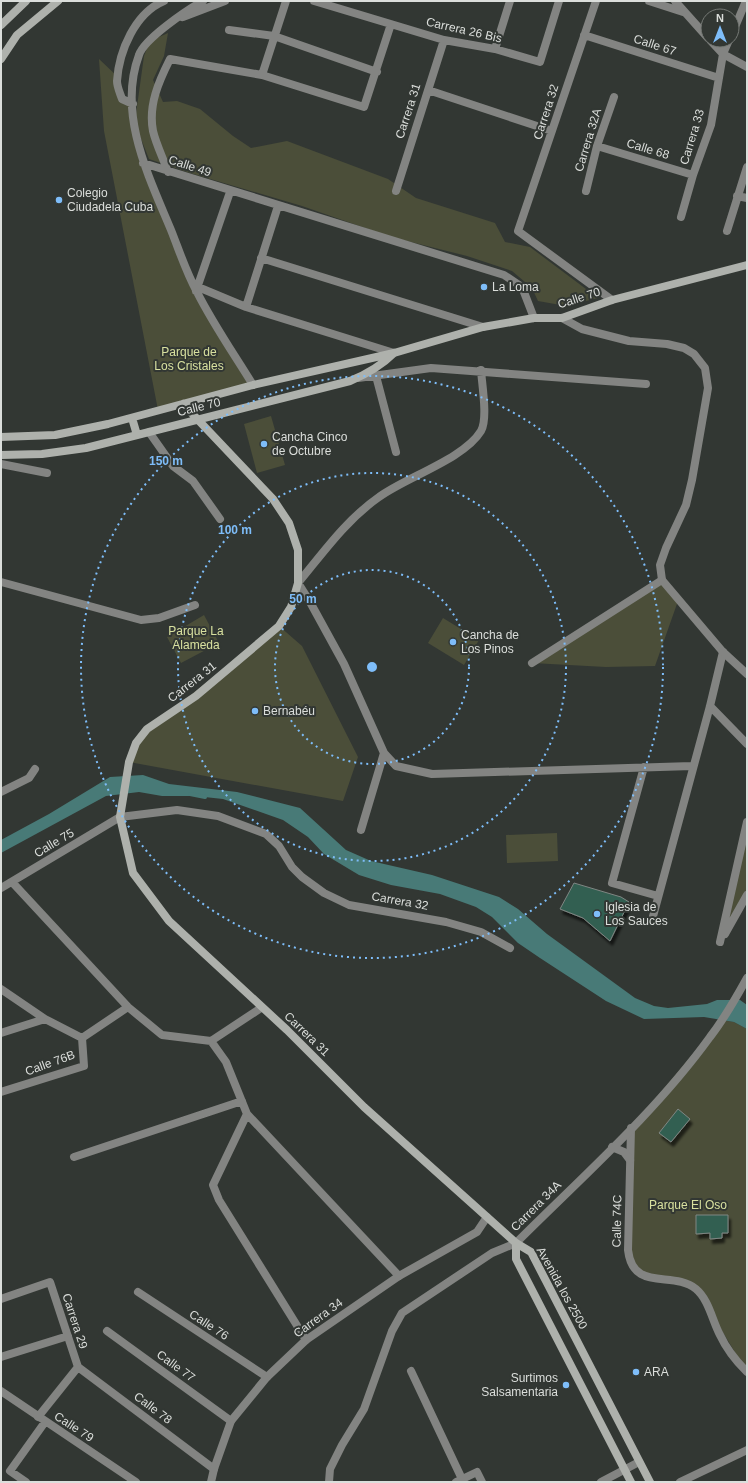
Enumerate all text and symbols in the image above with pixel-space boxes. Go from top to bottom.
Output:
north arrow [700,8,740,48]
text: N [716,12,724,24]
street label: Carrera 26 Bis [425,14,503,46]
street label: Calle 67 [632,32,678,59]
street label: Carrera 31 [392,81,424,140]
street label: Carrera 32 [530,82,562,141]
street label: Carrera 32A [572,107,604,173]
street label: Carrera 33 [677,107,707,166]
street label: Calle 68 [625,136,671,162]
street label: Calle 49 [167,153,213,180]
place label: Colegio Ciudadela Cuba [67,186,153,214]
marker: Colegio Ciudadela Cuba [54,195,64,205]
place label: La Loma [492,280,539,294]
marker: La Loma [479,282,489,292]
street label: Calle 70 [556,284,602,311]
park label: Parque de Los Cristales [154,345,224,373]
street label: Calle 70 [176,395,222,419]
place label: Cancha Cinco de Octubre [272,430,348,458]
marker: Cancha Cinco de Octubre [259,439,269,449]
text: 150 m [149,454,183,468]
text: 100 m [218,523,252,537]
text: 50 m [289,592,317,606]
park label: Parque La Alameda [168,624,224,652]
place label: Cancha de Los Pinos [461,628,519,656]
marker: Cancha de Los Pinos [448,637,458,647]
street label: Carrera 31 [165,659,219,705]
centre of rings [365,660,379,674]
place label: Bernabéu [263,704,315,718]
marker: Bernabéu [250,706,260,716]
street label: Calle 75 [32,825,77,860]
street label: Carrera 32 [371,889,430,913]
place label: Iglesia de Los Sauces [605,900,668,928]
marker: Iglesia de Los Sauces [592,909,602,919]
street label: Carrera 31 [282,1009,333,1059]
street label: Calle 76B [23,1048,77,1078]
street label: Carrera 34A [508,1178,564,1234]
street label: Calle 74C [610,1194,624,1247]
park label: Parque El Oso [649,1198,727,1212]
street label: Avenida los 2500 [534,1244,591,1332]
street label: Carrera 29 [59,1292,91,1351]
street label: Carrera 34 [291,1295,346,1341]
street label: Calle 76 [187,1307,232,1343]
street label: Calle 77 [154,1347,198,1385]
place label: ARA [644,1365,669,1379]
marker: ARA [631,1367,641,1377]
place label: Surtimos Salsamentaria [481,1371,558,1399]
marker: Surtimos Salsamentaria [561,1380,571,1390]
street label: Calle 78 [131,1389,175,1427]
street label: Calle 79 [52,1409,97,1445]

